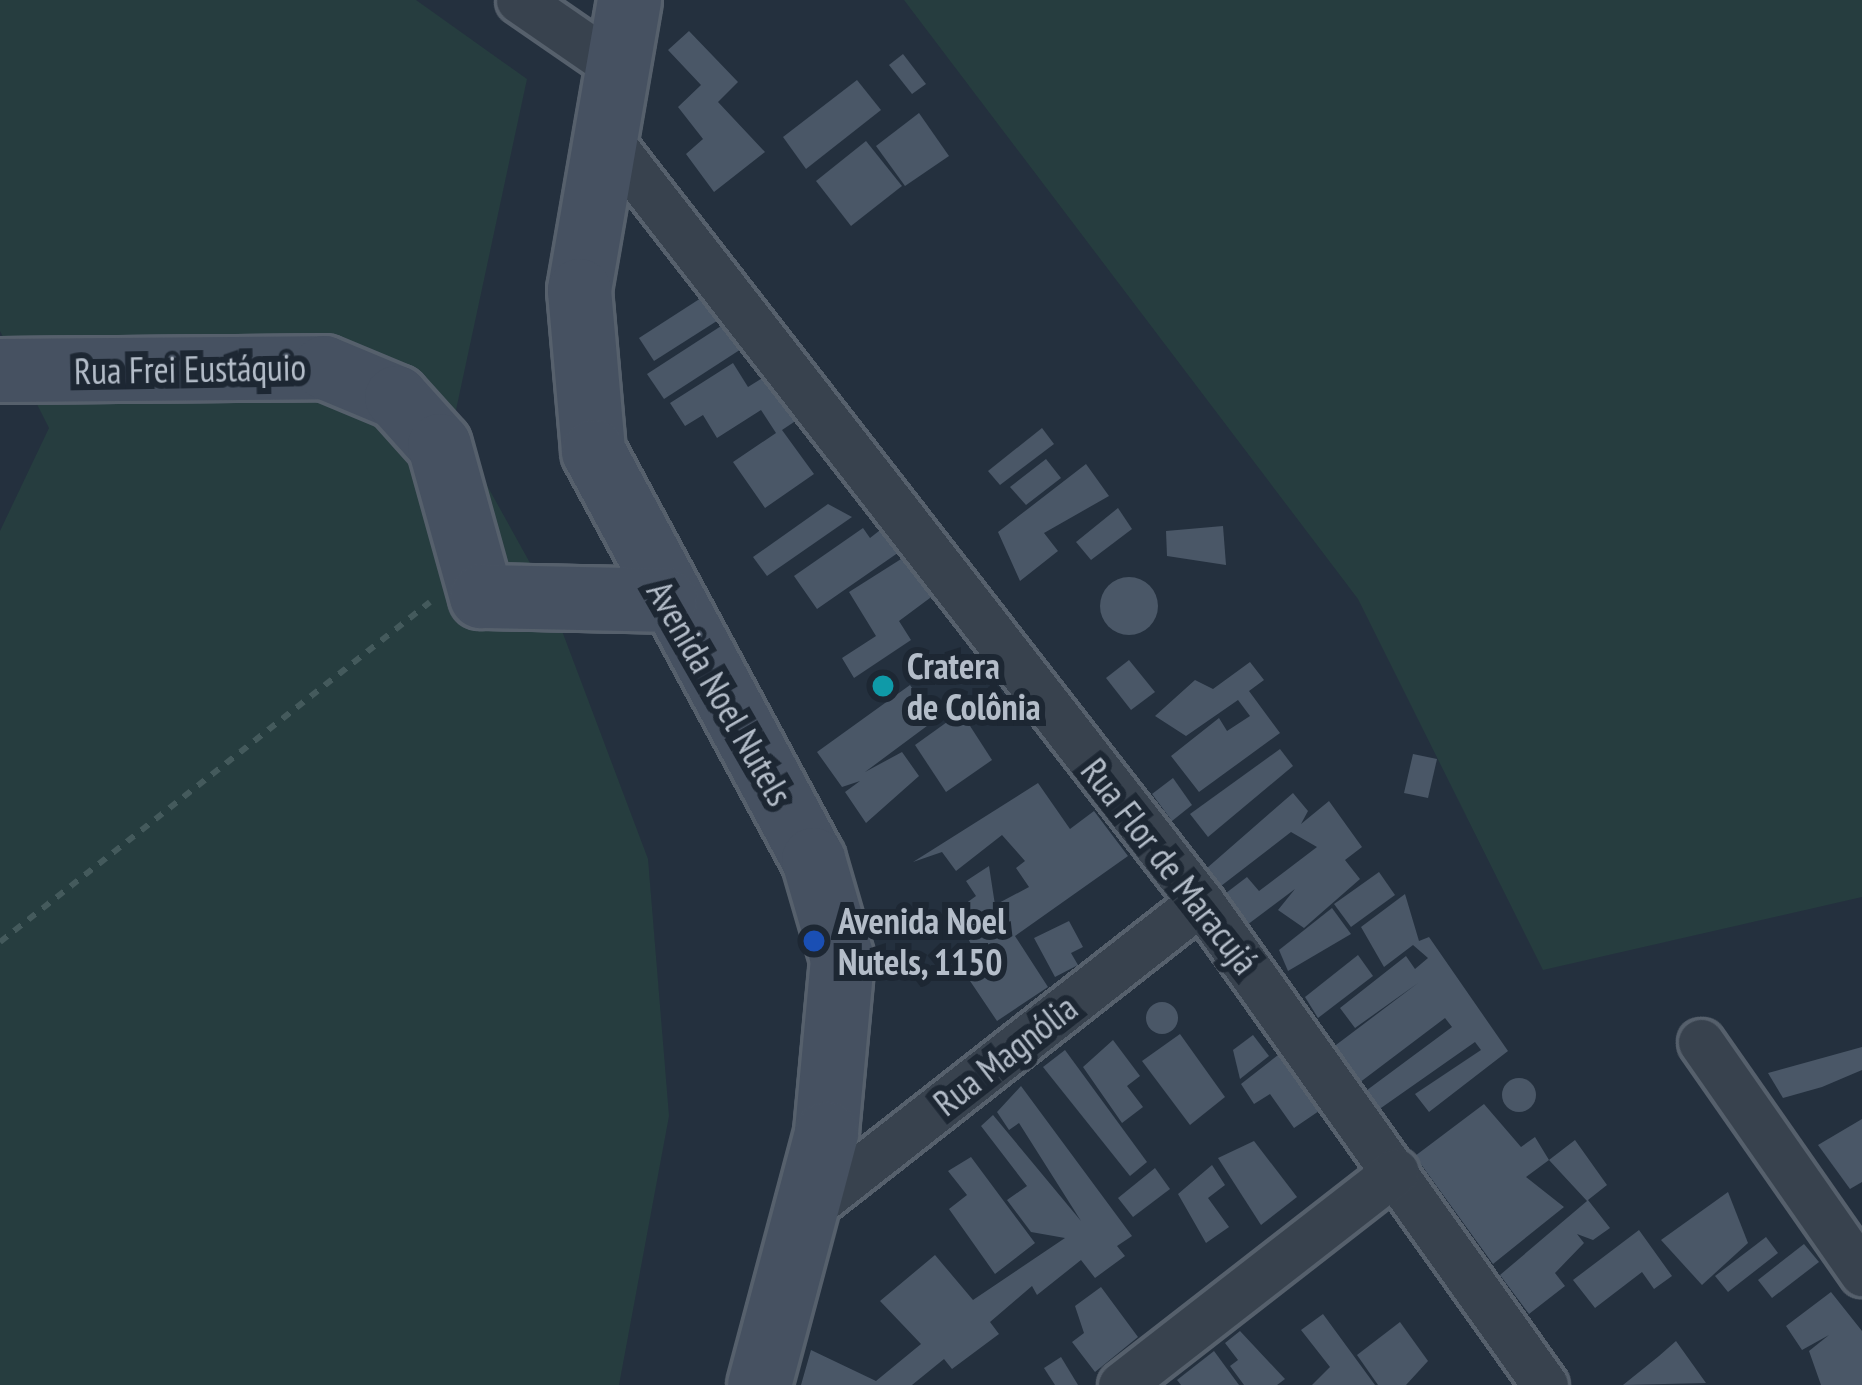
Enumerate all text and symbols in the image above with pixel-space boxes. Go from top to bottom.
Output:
street label: Rua Frei Eustáquio [74,345,306,393]
street label: Avenida Noel Nutels [638,573,802,813]
place label: Cratera de Colônia [907,643,1041,728]
marker: Cratera de Colônia [870,673,896,699]
street label: Rua Flor de Maracujá [1072,750,1268,982]
place label: Avenida Noel Nutels, 1150 [838,898,1006,983]
marker: Avenida Noel Nutels, 1150 [801,928,827,954]
street label: Rua Magnólia [925,986,1085,1124]

